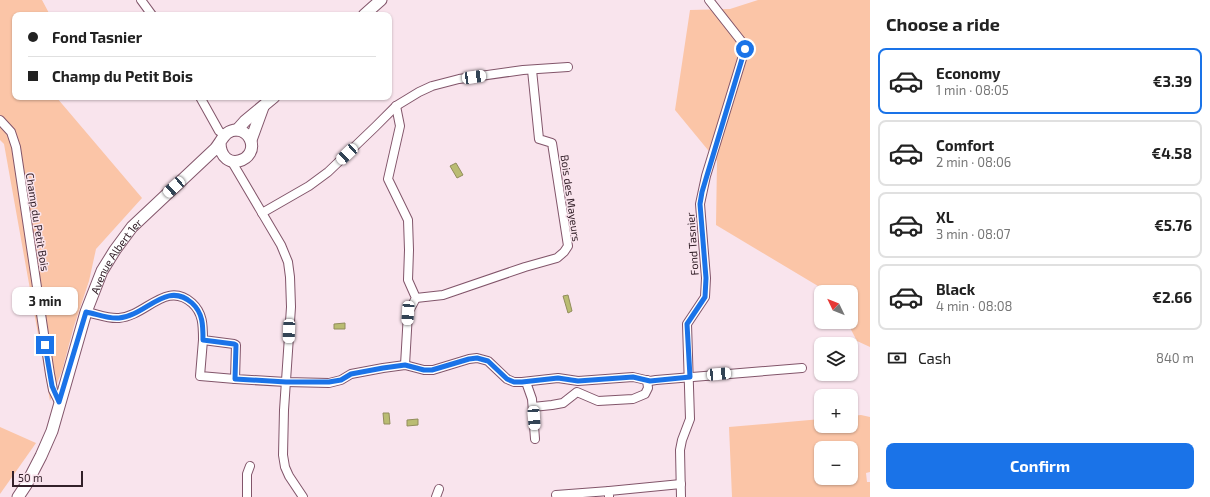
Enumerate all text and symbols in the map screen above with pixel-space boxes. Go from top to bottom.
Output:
text: Choose a ride [886,13,1000,35]
text: Fond Tasnier [52,28,142,46]
route start [736,40,754,58]
icon: car [888,63,924,99]
text: Economy [936,64,1001,82]
text: Champ du Petit Bois [52,67,193,85]
car [461,69,487,85]
text: €3.39 [1153,72,1192,90]
text: 1 min · 08:05 [936,82,1009,98]
icon: car [888,135,924,171]
text: Comfort [936,136,994,154]
car [334,141,360,167]
text: €4.58 [1152,144,1192,162]
street label: Bois des Mayeurs [558,154,584,243]
text: 2 min · 08:06 [936,154,1011,170]
street label: Champ du Petit Bois [24,172,52,273]
car [161,175,187,199]
icon: car [888,207,924,243]
text: XL [936,208,954,226]
street label: Fond Tasnier [683,211,701,276]
street label: Avenue Albert 1er [87,215,144,296]
text: €5.76 [1154,216,1192,234]
text: 3 min · 08:07 [936,226,1010,242]
icon: car [888,279,924,315]
text: Black [936,280,975,298]
north arrow [814,285,858,329]
map controls [814,285,858,485]
callout: 3 min [12,287,78,315]
text: €2.66 [1152,288,1192,306]
text: 3 min [28,293,62,309]
text: 4 min · 08:08 [936,298,1012,314]
car [401,301,415,325]
car [283,319,295,343]
route end [36,336,54,354]
button: layers [814,337,858,381]
icon: cash [886,347,908,369]
text: Cash [918,349,951,367]
text: 840 m [1156,350,1194,366]
car [707,367,731,381]
button: + [814,389,858,433]
car [527,406,541,430]
button: − [814,441,858,485]
button: Confirm [886,443,1194,489]
scale bar [12,469,83,488]
text: 50 m [18,471,43,484]

